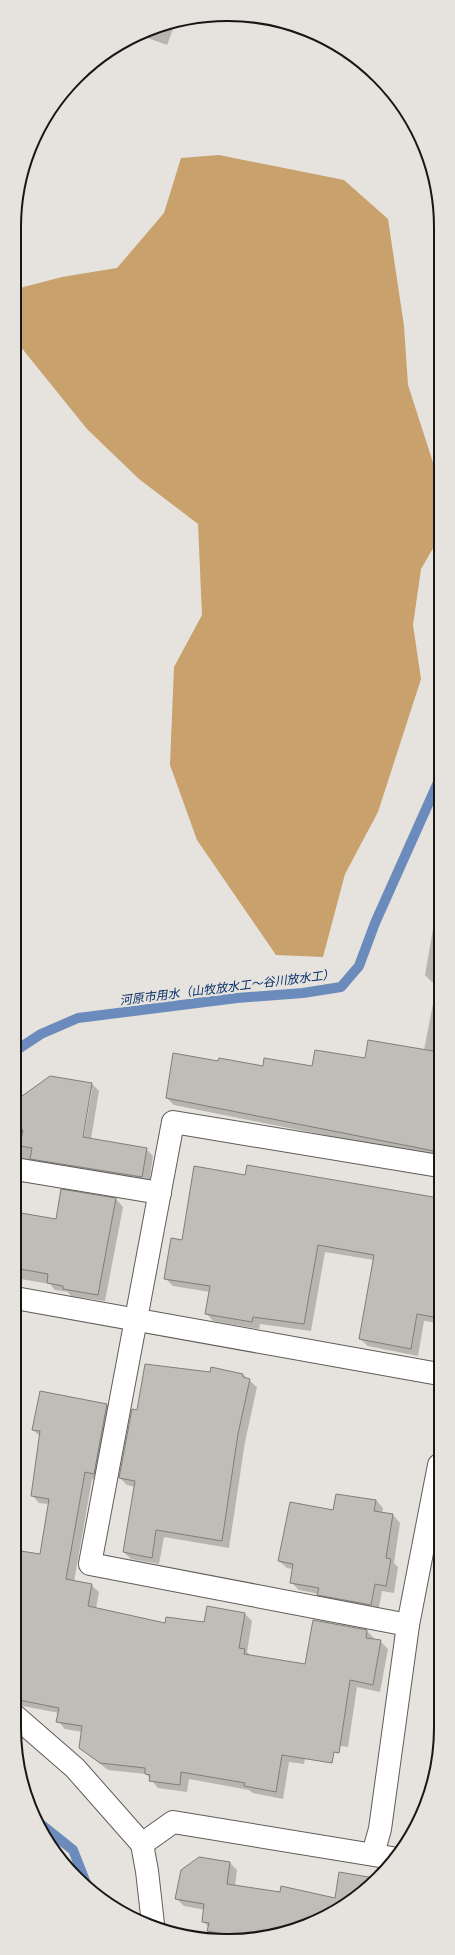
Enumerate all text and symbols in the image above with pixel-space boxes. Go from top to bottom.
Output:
water label: 河原市用水（山牧放水工～谷川放水工） [119,966,335,1008]

